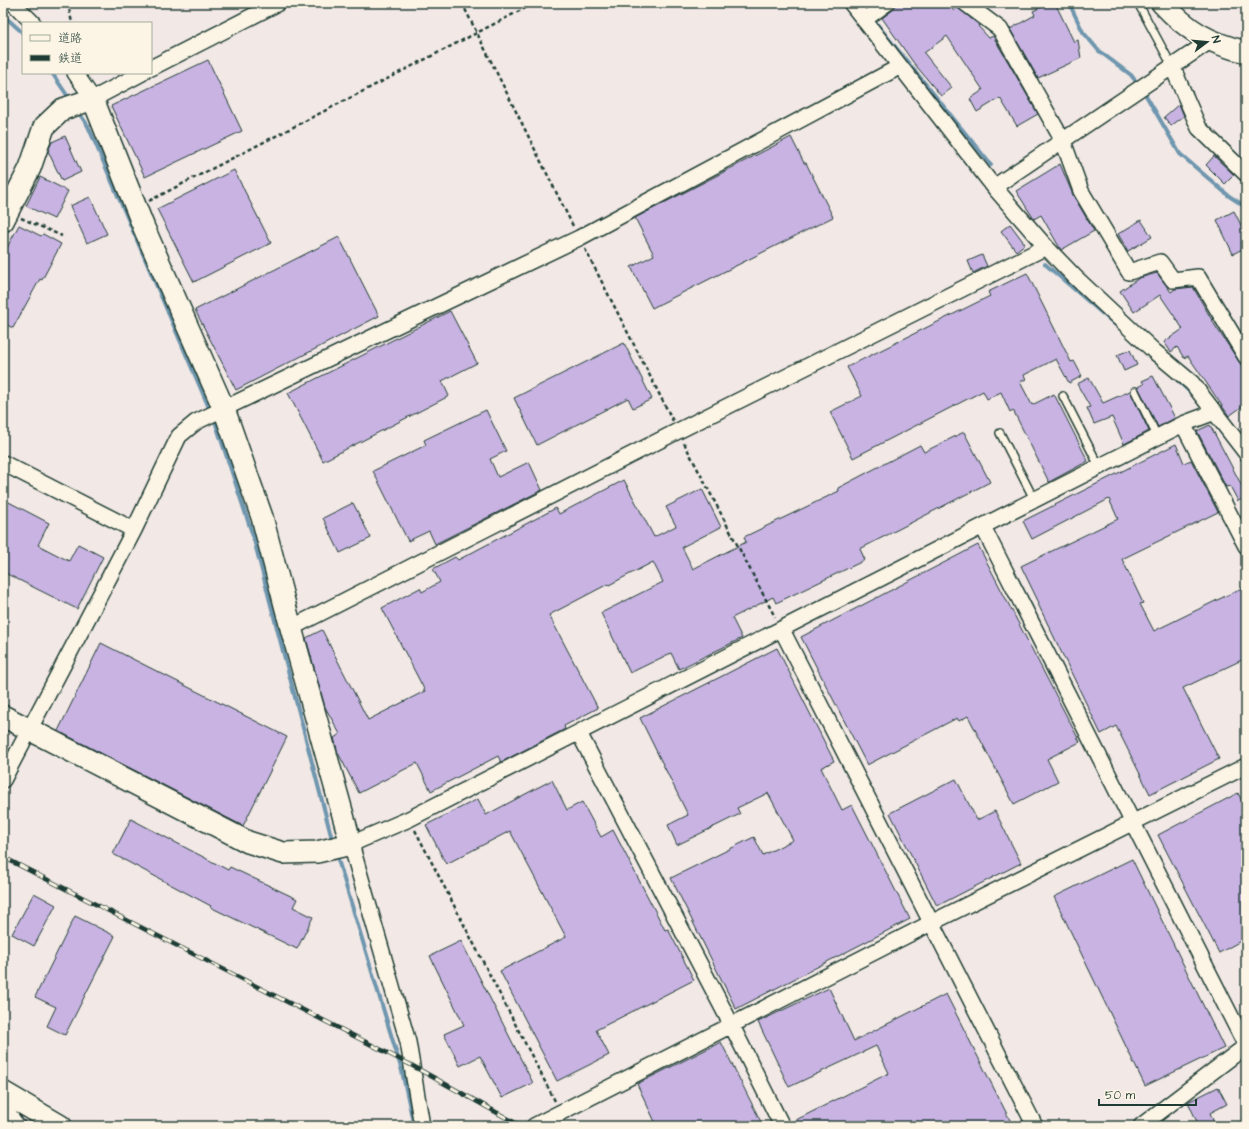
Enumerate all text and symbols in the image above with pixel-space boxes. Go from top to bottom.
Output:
legend [22,22,152,74]
north arrow [1187,22,1227,62]
text: 道路 [58,30,82,47]
text: N [1208,34,1224,45]
text: 鉄道 [58,50,82,67]
scale bar [1099,1081,1196,1107]
text: 50 m [1105,1087,1136,1104]

